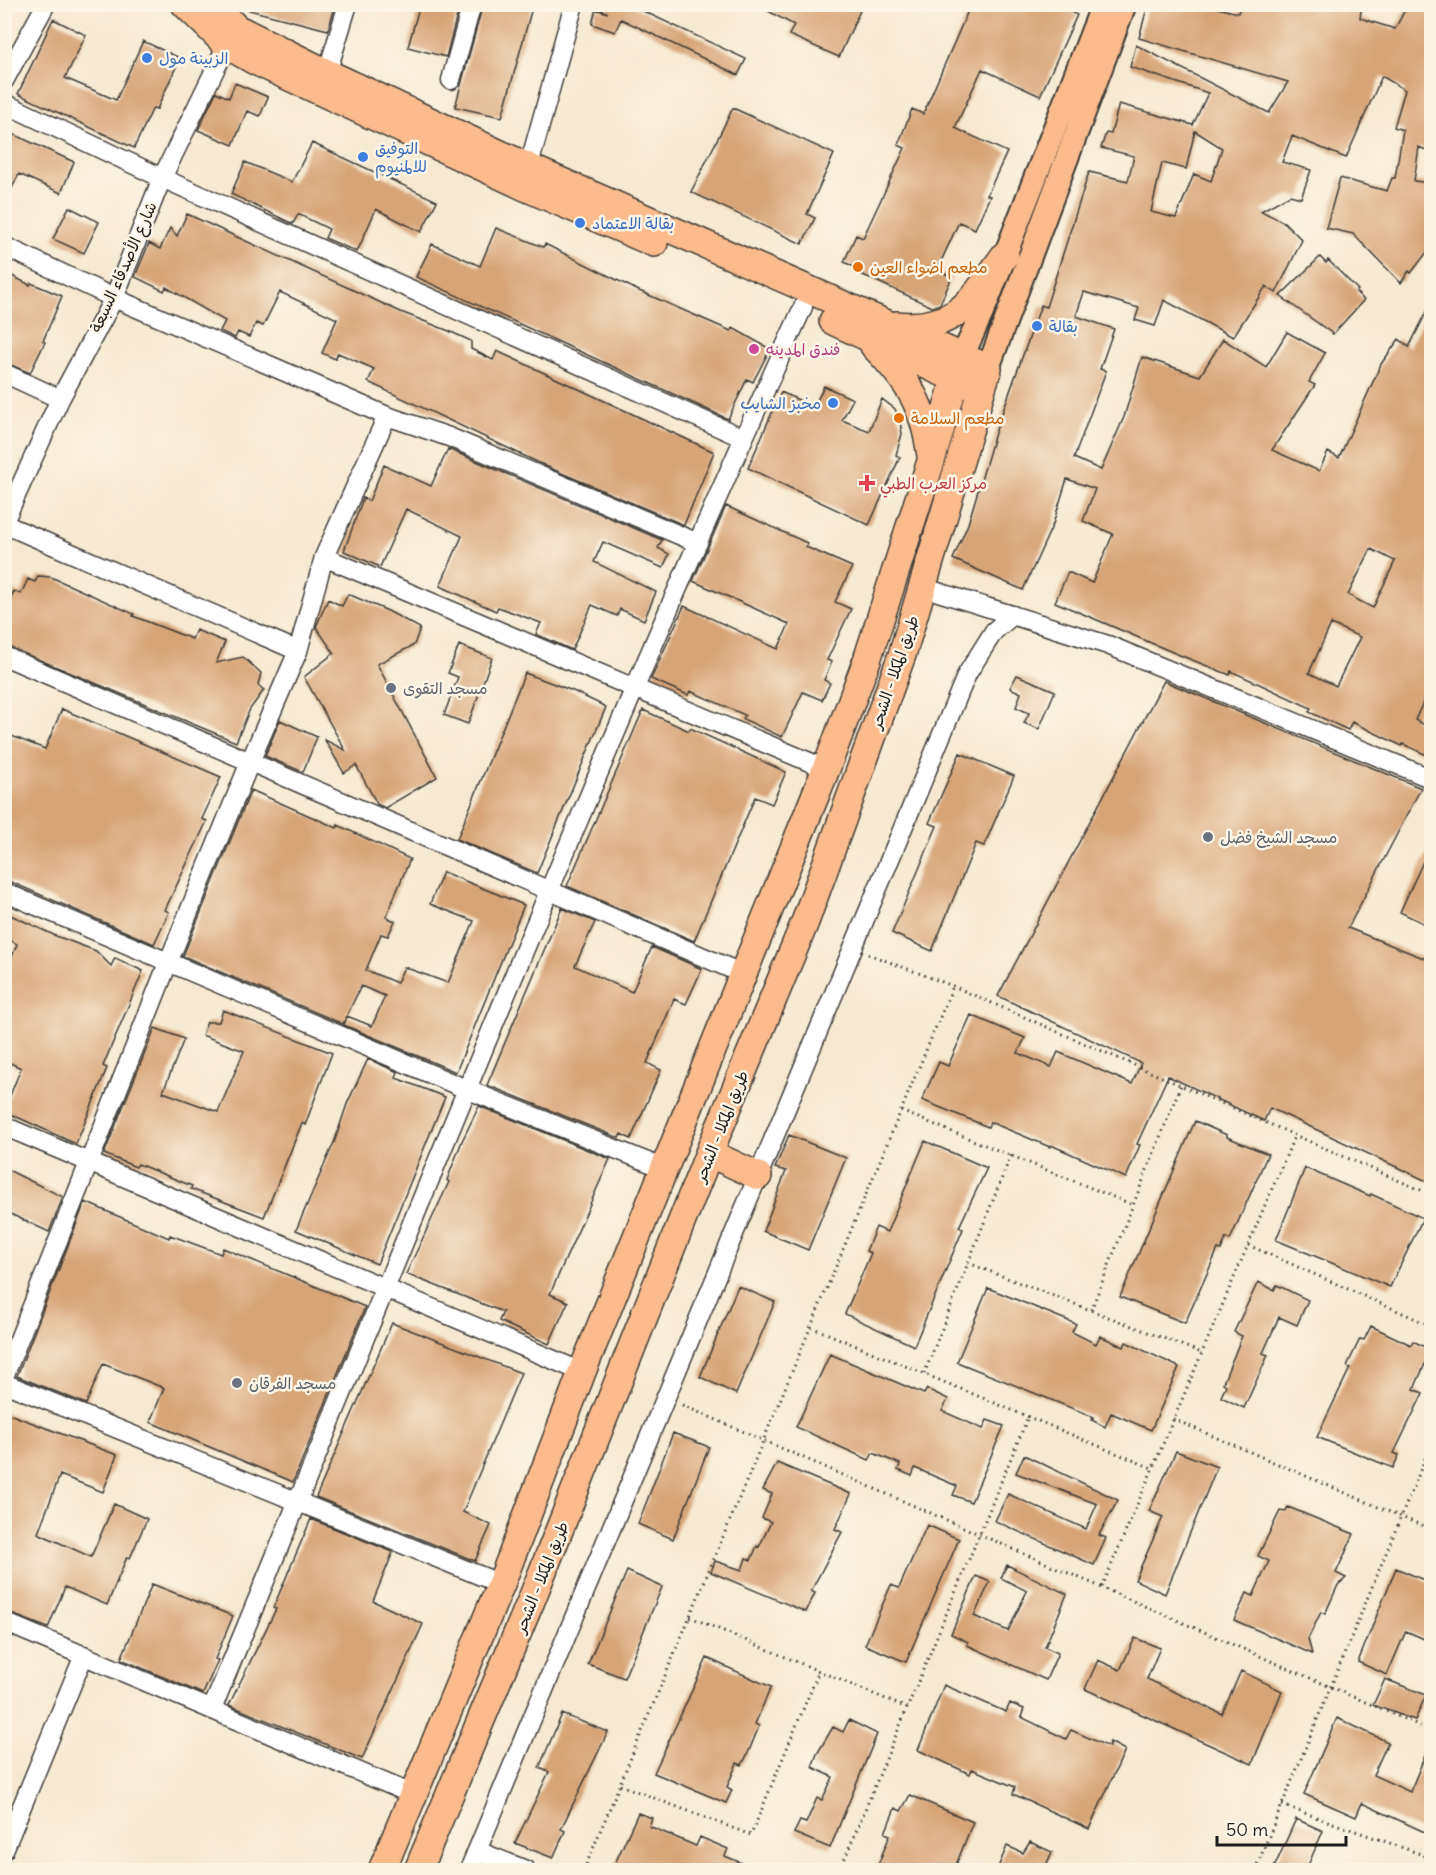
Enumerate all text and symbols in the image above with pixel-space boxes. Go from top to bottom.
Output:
place label: الزبينة مول [159,48,228,69]
marker: الزبينة مول [140,51,154,65]
place label: التوفيق للالمنيوم [375,138,427,179]
marker: التوفيق للالمنيوم [356,150,370,164]
street label: شارع الأصدقاء السبعة [85,199,163,336]
place label: بقالة الاعتماد [592,213,674,233]
marker: بقالة الاعتماد [573,216,587,230]
place label: مطعم اضواء العين [870,257,988,280]
marker: مطعم اضواء العين [851,260,865,274]
place label: بقالة [1049,316,1078,336]
marker: بقالة [1030,319,1044,333]
place label: فندق المدينه [766,339,840,359]
marker: فندق المدينه [747,342,761,356]
place label: مخبز الشايب [740,393,821,413]
marker: مخبز الشايب [826,396,840,410]
place label: مطعم السلامة [911,408,1004,431]
marker: مطعم السلامة [892,411,906,425]
place label: مركز العرب الطبي [880,473,987,498]
marker: مركز العرب الطبي [858,474,876,492]
street label: طريق المكلا - الشحر [865,613,923,733]
place label: مسجد التقوى [403,678,488,699]
marker: مسجد التقوى [384,681,398,695]
place label: مسجد الشيخ فضل [1220,827,1337,848]
marker: مسجد الشيخ فضل [1201,830,1215,844]
street label: طريق المكلا - الشحر [689,1067,752,1187]
place label: مسجد الفرقان [249,1373,336,1393]
marker: مسجد الفرقان [230,1376,244,1390]
street label: طريق المكلا - الشحر [509,1518,572,1638]
scale bar [1217,1809,1346,1847]
text: 50 m [1226,1818,1268,1841]

